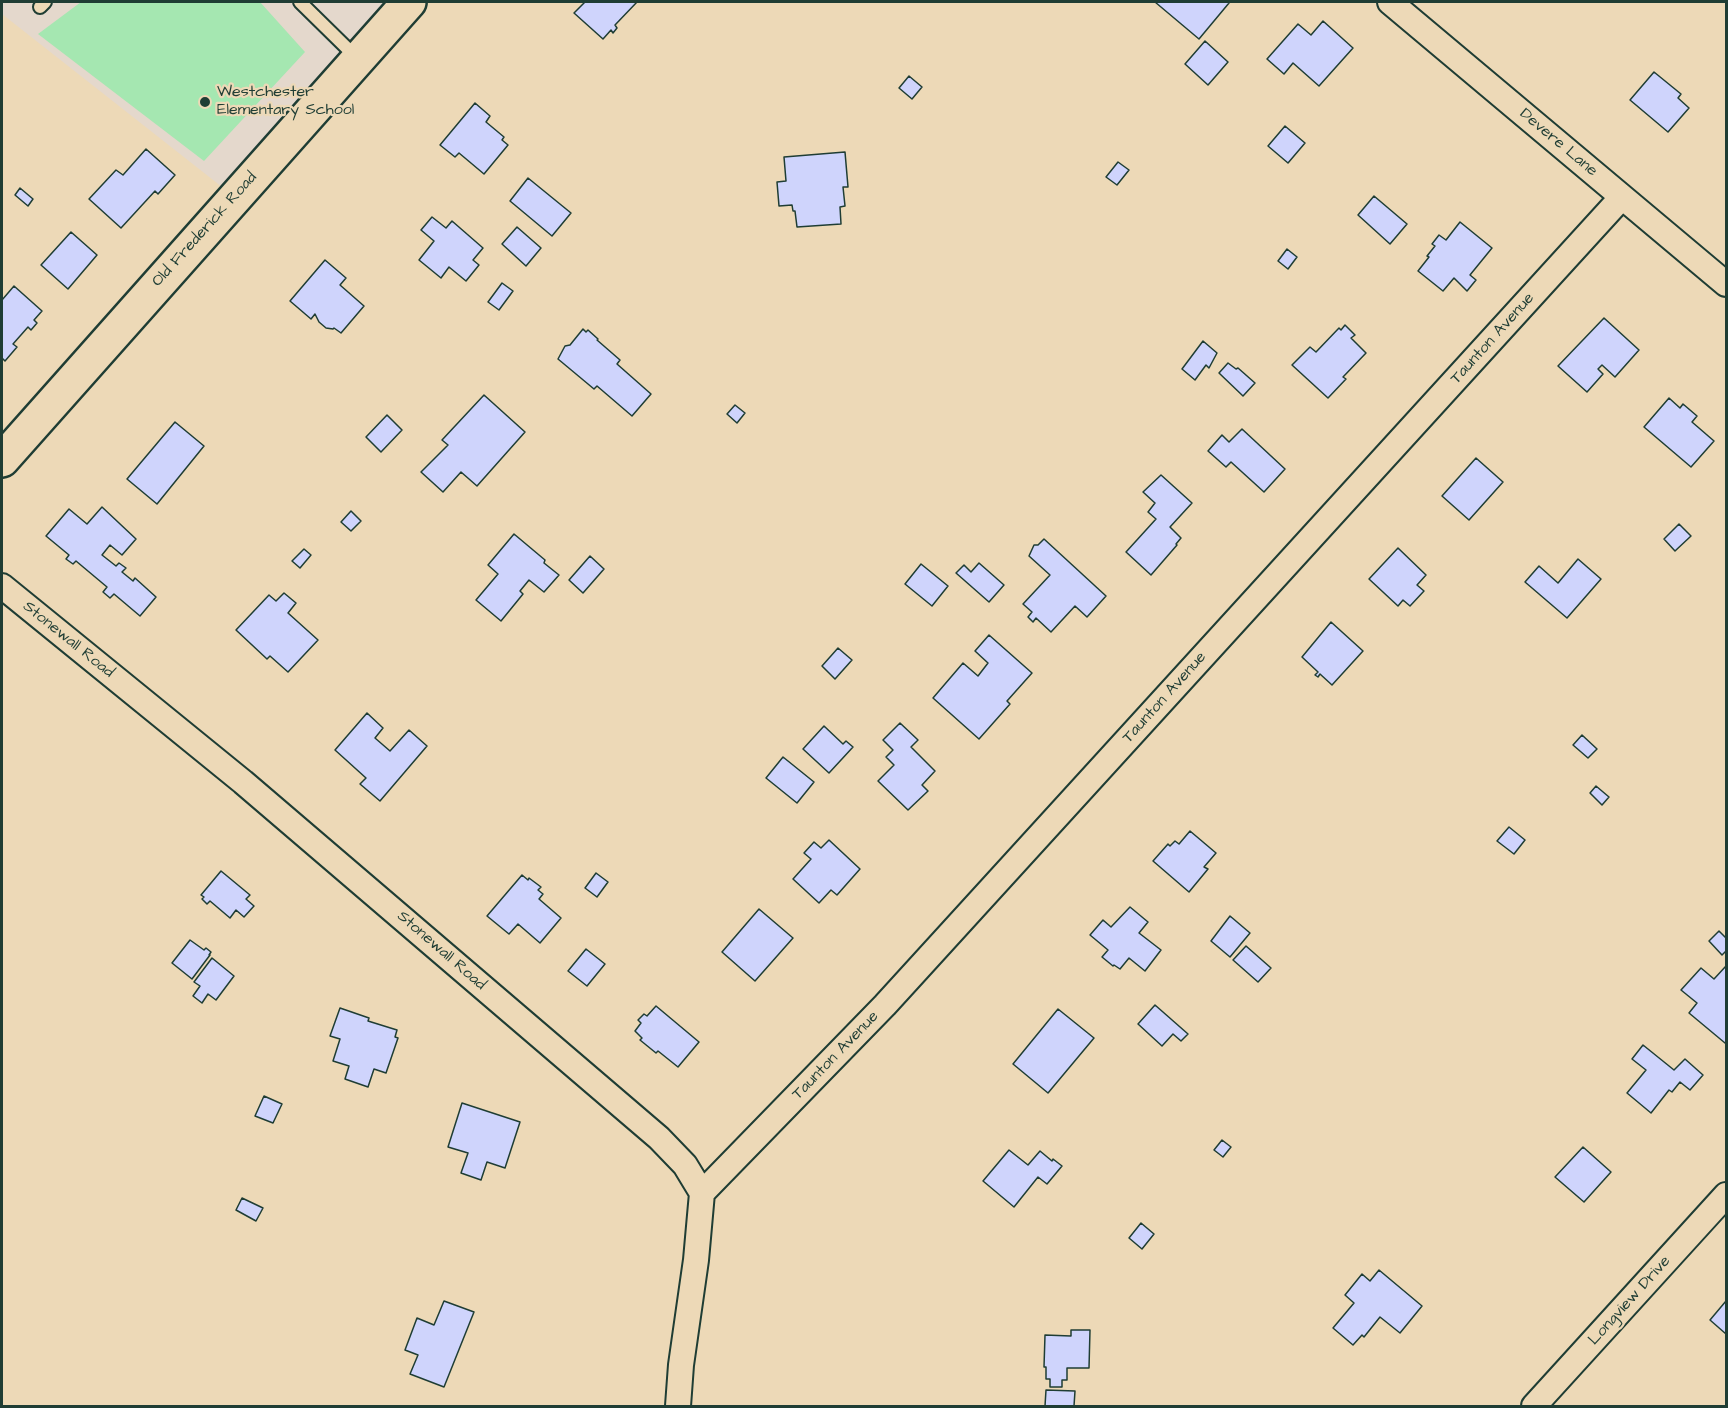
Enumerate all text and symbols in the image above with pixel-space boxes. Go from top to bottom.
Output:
place label: Westchester Elementary School [217,83,354,121]
marker: Westchester Elementary School [198,95,212,109]
street label: Devere Lane [1515,105,1601,181]
street label: Old Frederick Road [148,169,262,291]
street label: Taunton Avenue [1447,289,1539,389]
street label: Stonewall Road [19,597,117,683]
street label: Taunton Avenue [1119,648,1211,748]
street label: Stonewall Road [393,907,489,995]
street label: Taunton Avenue [789,1008,883,1104]
street label: Longview Drive [1585,1252,1675,1350]

